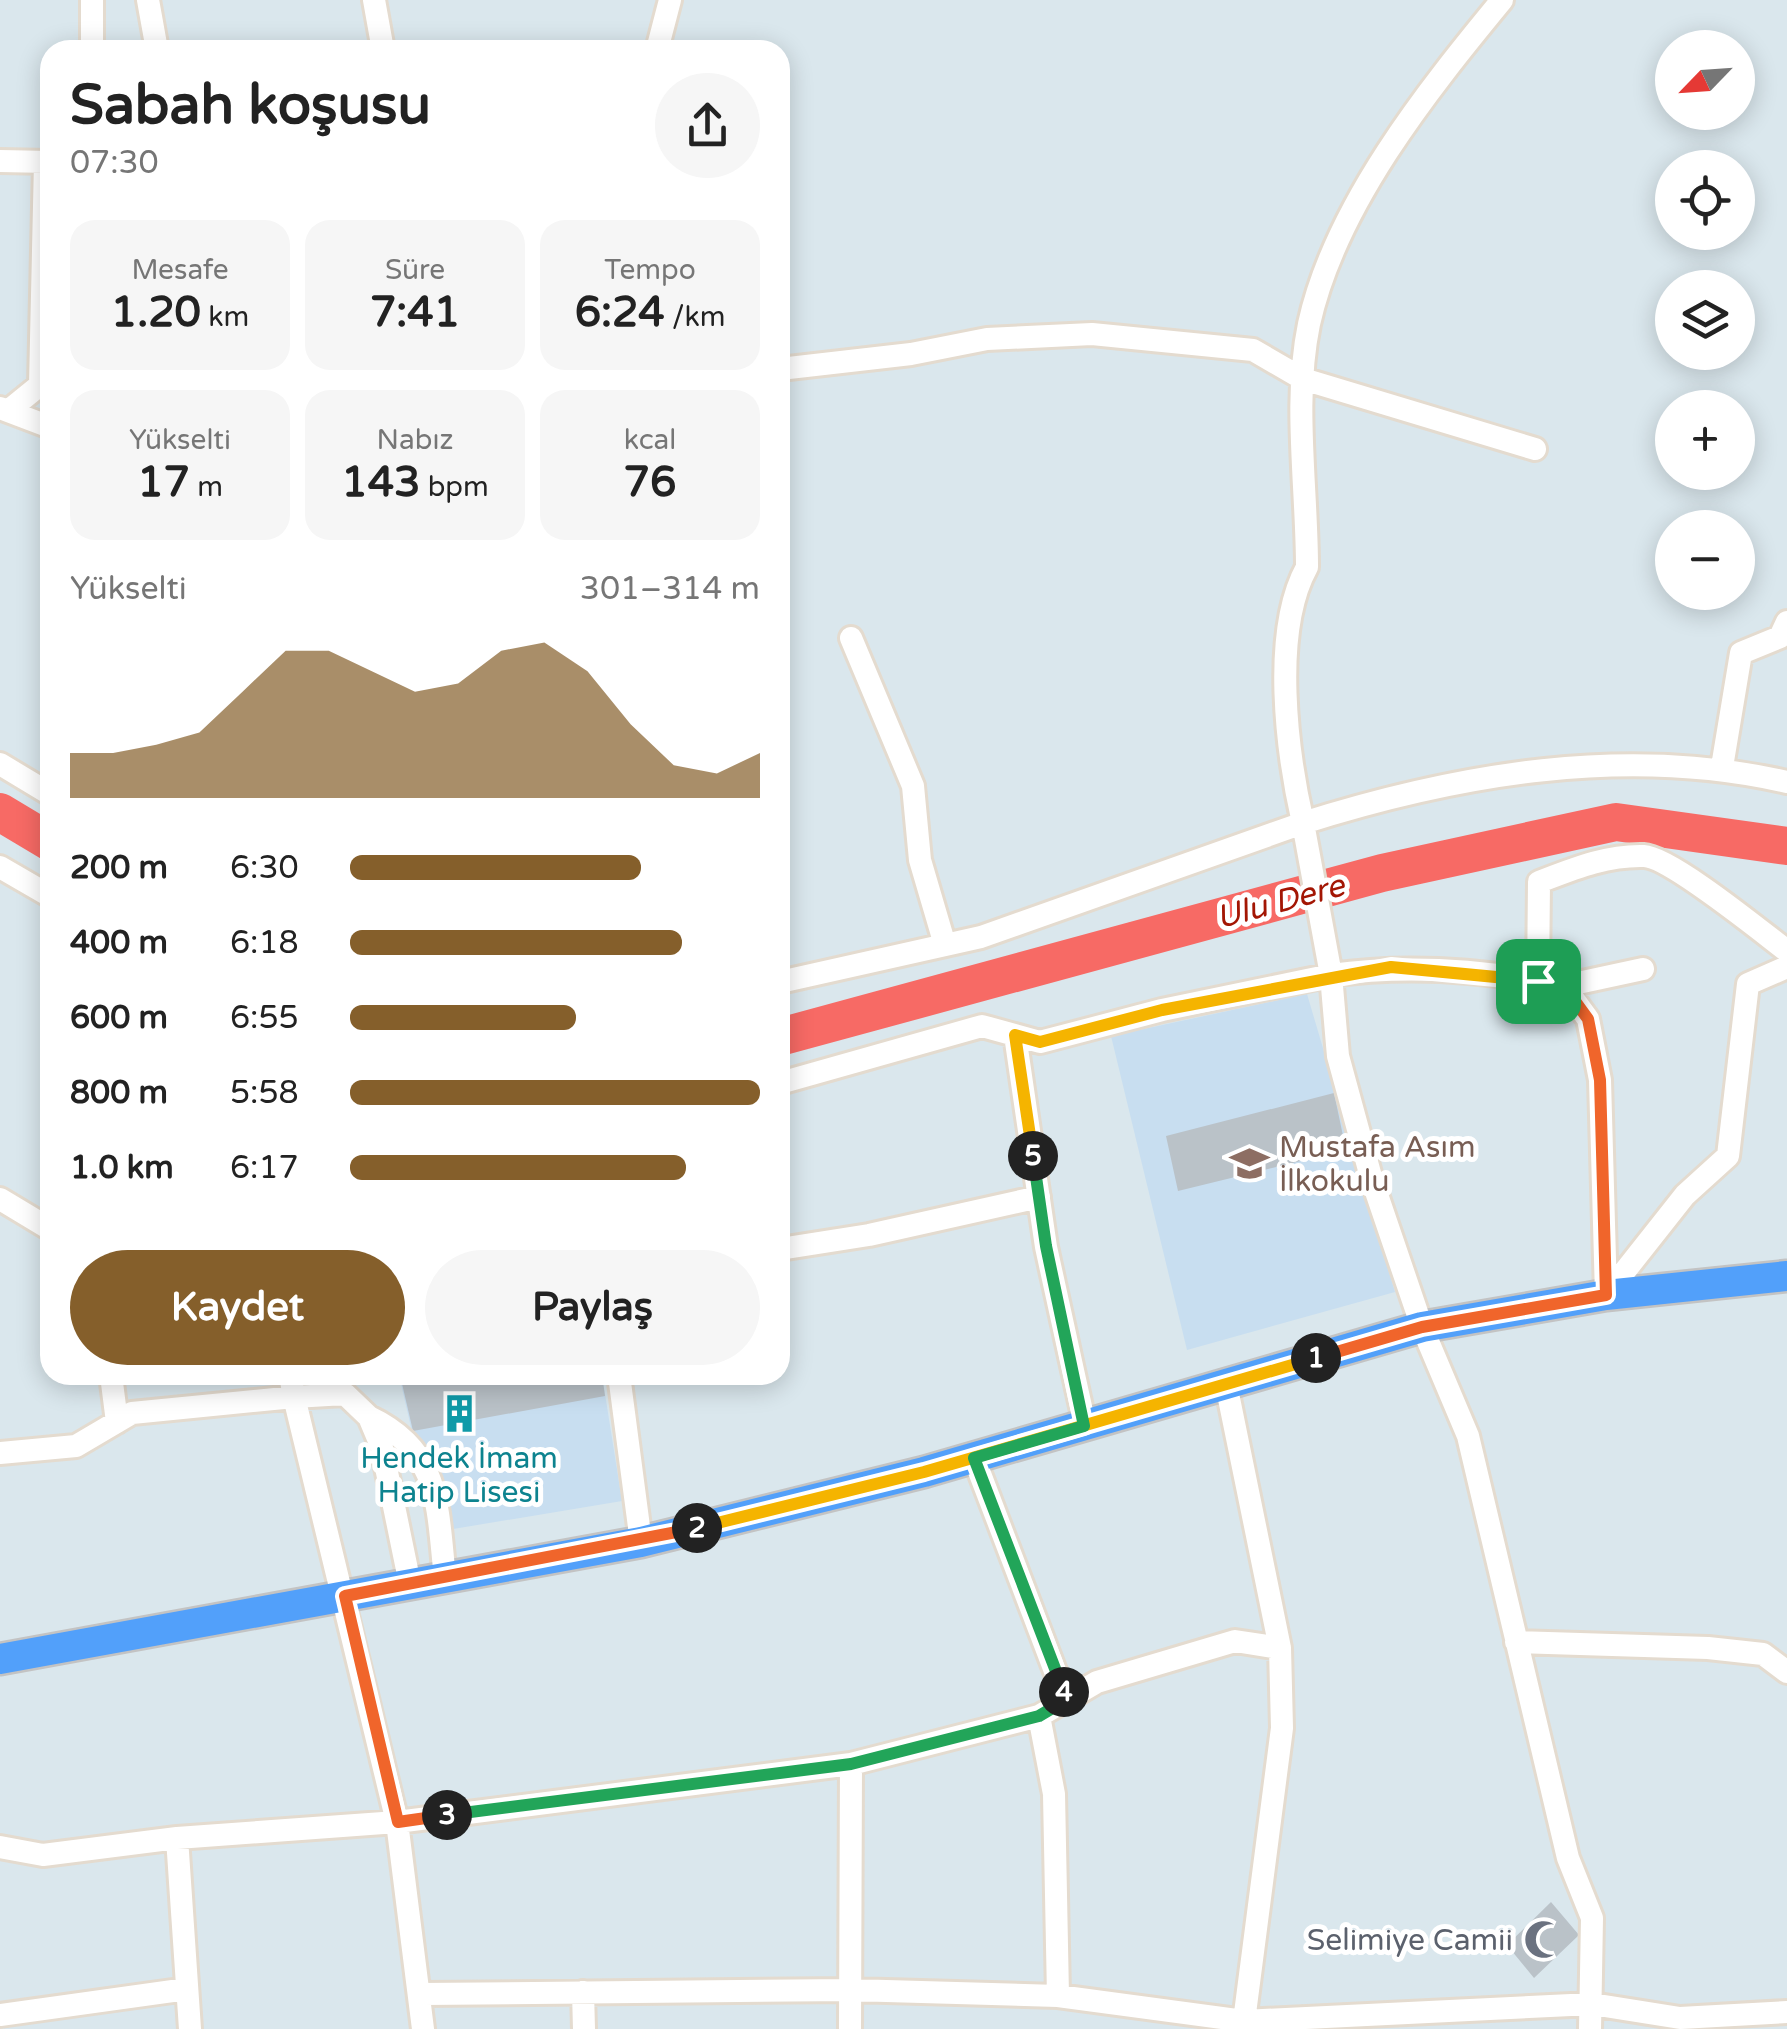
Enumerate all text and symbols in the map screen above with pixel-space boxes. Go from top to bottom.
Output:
north arrow [1655,30,1755,130]
map controls [1655,30,1755,610]
text: Sabah koşusu [70,73,431,139]
button: share [655,73,760,178]
text: 07:30 [70,144,159,182]
button: locate [1655,150,1755,250]
text: Mesafe [131,253,229,287]
text: Süre [385,253,445,287]
text: Tempo [604,253,696,287]
button: layers [1655,270,1755,370]
text: 1.20 [111,287,201,338]
text: 7:41 [370,287,460,338]
text: 6:24 [575,287,665,338]
text: km [201,300,249,334]
text: /km [665,300,725,334]
button: + [1655,390,1755,490]
text: Yükselti [129,423,231,457]
text: Nabız [377,423,453,457]
text: kcal [624,423,676,457]
text: 17 [137,457,190,508]
text: 143 [341,457,420,508]
text: 76 [624,457,676,508]
text: m [190,470,223,504]
text: bpm [420,470,489,504]
button: − [1655,510,1755,610]
text: Yükselti [70,570,187,608]
text: 301–314 m [580,570,760,608]
text: 200 m [70,849,168,887]
text: 6:30 [230,849,299,887]
water label: Ulu Dere [1212,866,1350,937]
text: 400 m [70,924,168,962]
text: 6:18 [230,924,299,962]
pin [1496,939,1581,1024]
icon: arrive [1511,954,1566,1009]
text: 600 m [70,999,168,1037]
text: 6:55 [230,999,299,1037]
text: 800 m [70,1074,168,1112]
text: 5:58 [230,1074,299,1112]
place label: Mustafa Asım İlkokulu [1279,1129,1476,1200]
pin: 5 [1008,1131,1058,1181]
text: 5 [1024,1139,1042,1173]
school or university icon: Mustafa Asım İlkokulu [1228,1143,1270,1185]
text: 1.0 km [70,1149,174,1187]
text: 6:17 [230,1149,299,1187]
button: Kaydet [70,1250,405,1365]
button: Paylaş [425,1250,760,1365]
pin: 1 [1291,1333,1341,1383]
text: 1 [1307,1341,1325,1375]
building icon: Hendek İmam Hatip Lisesi [438,1393,480,1435]
place label: Hendek İmam Hatip Lisesi [360,1440,558,1511]
pin: 2 [672,1503,722,1553]
text: 2 [688,1511,706,1545]
pin: 4 [1039,1667,1089,1717]
text: 4 [1055,1675,1073,1709]
pin: 3 [422,1790,472,1840]
text: 3 [438,1798,456,1832]
mosque icon: Selimiye Camii [1522,1919,1564,1961]
place label: Selimiye Camii [1307,1922,1513,1959]

